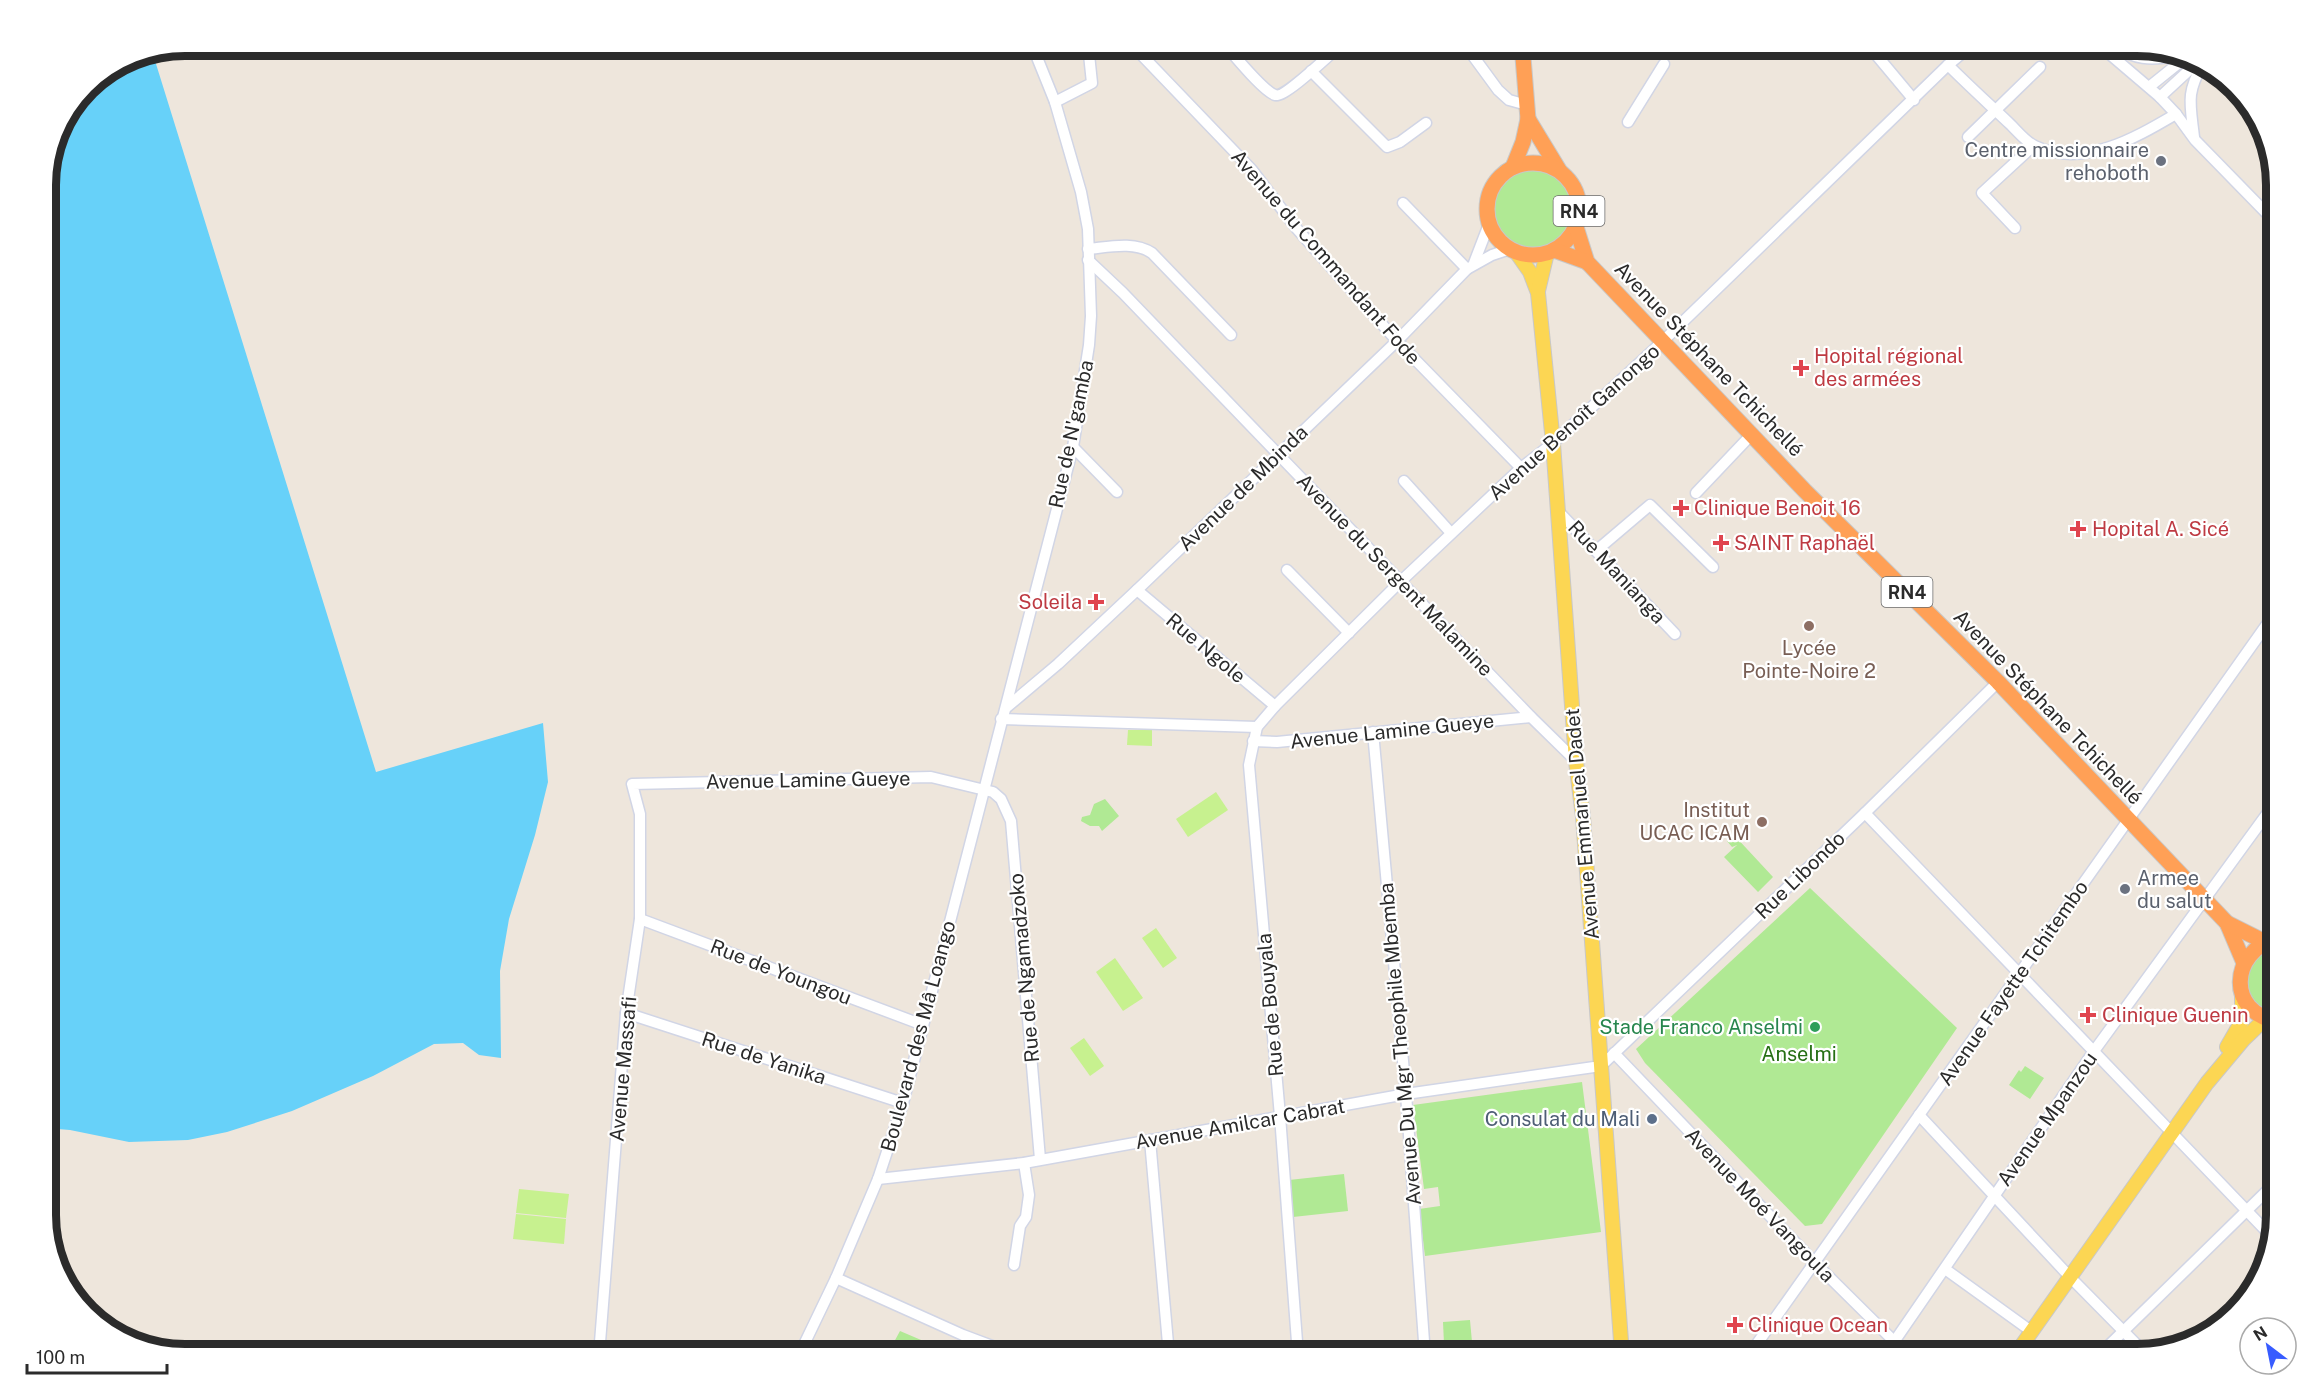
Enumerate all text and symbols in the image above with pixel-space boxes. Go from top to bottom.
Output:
place label: Centre missionnaire rehoboth [1964,138,2149,185]
street label: Avenue du Commandant Fode [1226,145,1426,369]
marker: Centre missionnaire rehoboth [2154,154,2168,168]
road number: RN4 [1554,196,1604,226]
street label: Avenue Stéphane Tchichellé [1610,257,1808,461]
street label: Avenue Benoît Ganongo [1483,339,1665,505]
place label: Hopital régional des armées [1814,344,1963,391]
street label: Rue de N'gamba [1044,358,1098,510]
marker: Hopital régional des armées [1792,359,1810,377]
street label: Avenue de Mbinda [1173,420,1313,556]
street label: Avenue du Sergent Malamine [1292,469,1498,681]
place label: Clinique Benoit 16 [1694,496,1861,520]
marker: Clinique Benoit 16 [1672,499,1690,517]
street label: Rue Manianga [1563,516,1671,628]
place label: Hopital A. Sicé [2092,517,2229,541]
marker: Hopital A. Sicé [2069,520,2087,538]
place label: SAINT Raphaël [1734,531,1875,555]
marker: SAINT Raphaël [1712,534,1730,552]
road number: RN4 [1882,577,1932,607]
place label: Soleila [1018,590,1082,614]
marker: Soleila [1087,593,1105,611]
street label: Avenue Stéphane Tchichellé [1949,605,2147,809]
street label: Rue Ngole [1161,608,1251,688]
marker: Lycée Pointe-Noire 2 [1802,619,1816,633]
place label: Lycée Pointe-Noire 2 [1742,636,1876,683]
street label: Avenue Emmanuel Dadet [1560,707,1604,941]
street label: Avenue Lamine Gueye [1289,708,1495,754]
street label: Avenue Lamine Gueye [705,766,911,794]
place label: Institut UCAC ICAM [1639,798,1750,845]
marker: Institut UCAC ICAM [1755,815,1769,829]
street label: Rue Libondo [1750,826,1850,924]
place label: Armee du salut [2137,866,2212,913]
street label: Rue de Ngamadzoko [1004,872,1044,1064]
street label: Avenue Fayette Tchitembo [1933,876,2093,1090]
street label: Avenue Du Mgr Theophile Mbemba [1374,882,1426,1206]
marker: Armee du salut [2118,882,2132,896]
street label: Boulevard des Mâ Loango [876,918,960,1154]
street label: Rue de Bouyala [1252,932,1288,1078]
street label: Rue de Youngou [707,934,855,1010]
street label: Avenue Massafi [605,995,641,1143]
place label: Clinique Guenin [2102,1003,2249,1027]
marker: Clinique Guenin [2079,1006,2097,1024]
place label: Stade Franco Anselmi [1599,1015,1803,1039]
marker: Stade Franco Anselmi [1808,1020,1822,1034]
street label: Rue de Yanika [699,1027,829,1089]
park label: Anselmi [1761,1042,1837,1066]
street label: Avenue Mpanzou [1992,1047,2102,1191]
street label: Avenue Amilcar Cabrat [1133,1094,1347,1154]
place label: Consulat du Mali [1485,1107,1640,1131]
marker: Consulat du Mali [1645,1112,1659,1126]
street label: Avenue Moé Vangoula [1680,1123,1840,1287]
place label: Clinique Ocean [1748,1313,1888,1337]
marker: Clinique Ocean [1726,1316,1744,1334]
north arrow [2238,1316,2298,1376]
text: N [2250,1322,2271,1345]
scale bar [27,1337,166,1375]
text: 100 m [36,1347,85,1368]

